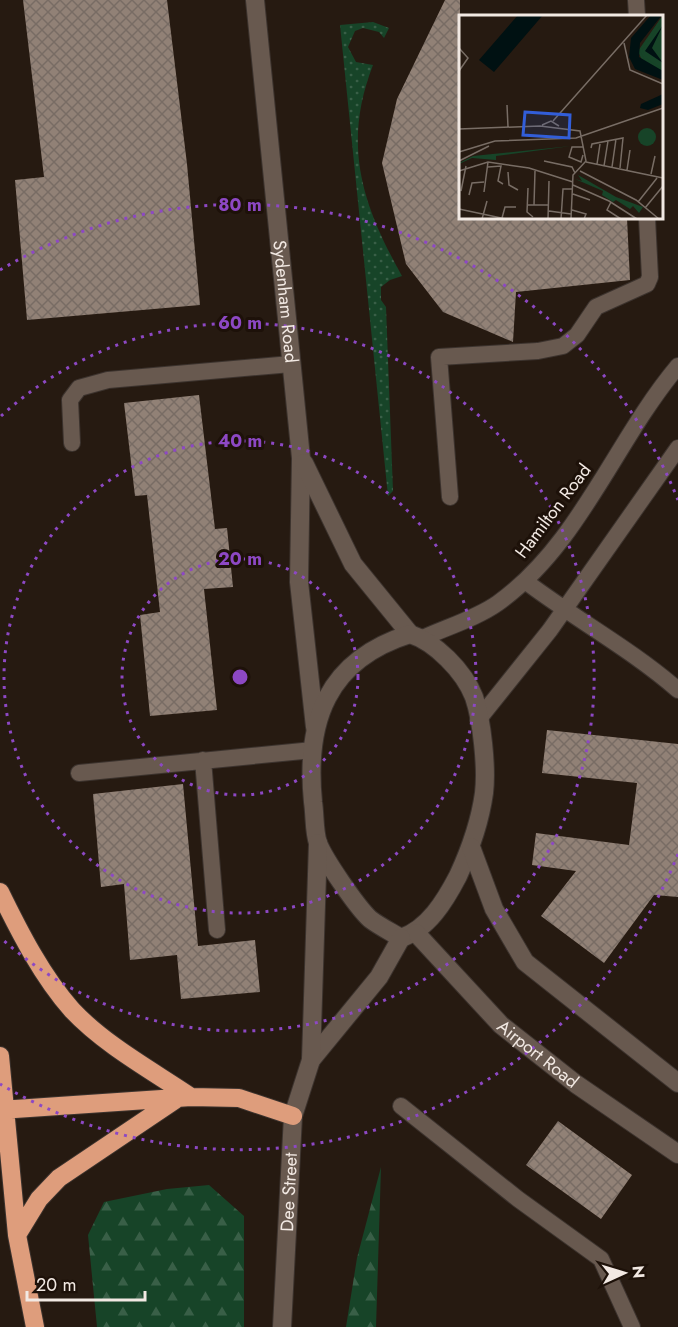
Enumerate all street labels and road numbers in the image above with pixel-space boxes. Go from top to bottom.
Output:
street label: Sydenham Road [266,239,304,364]
street label: Hamilton Road [509,458,597,564]
street label: Airport Road [491,1013,584,1094]
street label: Dee Street [274,1151,304,1232]

